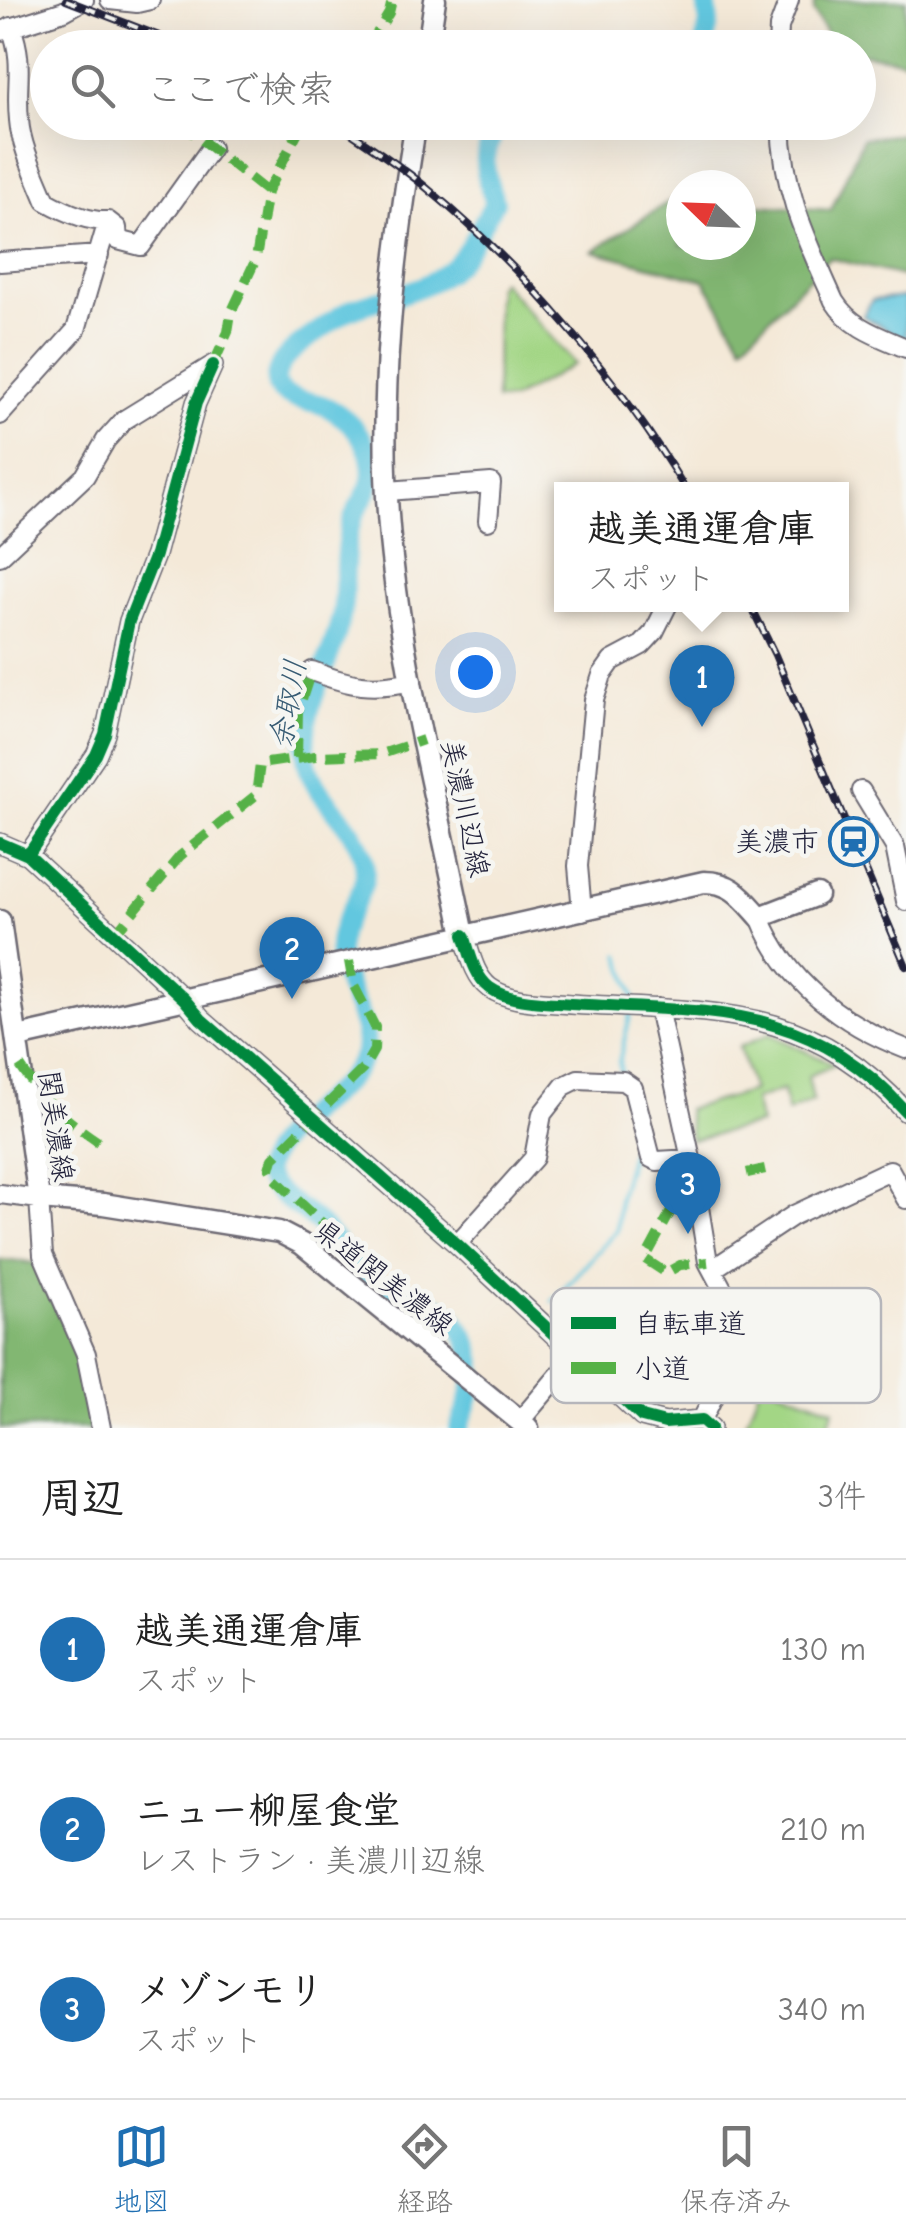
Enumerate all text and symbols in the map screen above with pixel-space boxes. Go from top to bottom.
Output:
search box [30,30,876,140]
icon: search [65,58,120,113]
text: ここで検索 [145,68,335,112]
north arrow [666,170,756,260]
popup [554,482,849,612]
text: 越美通運倉庫 [587,507,816,551]
text: スポット [587,560,716,597]
pin: 1 [670,644,734,727]
your location [450,647,501,698]
water label: 余取川 [263,657,314,751]
street label: 美濃川辺線 [435,736,495,880]
station icon: 美濃市 [828,815,880,867]
place label: 美濃市 [735,826,819,858]
pin: 2 [260,916,324,999]
street label: 関美濃線 [32,1068,80,1184]
pin: 3 [656,1152,720,1234]
street label: 県道関美濃線 [307,1213,459,1342]
legend [551,1288,881,1403]
text: 自転車道 [634,1308,746,1340]
text: 小道 [634,1353,690,1385]
text: 周辺 [40,1474,124,1523]
text: 3件 [818,1478,866,1515]
text: 越美通運倉庫 [135,1609,363,1653]
text: 1 [66,1631,79,1668]
text: 130 m [780,1631,866,1668]
text: スポット [135,1662,263,1699]
text: ニュー柳屋食堂 [135,1789,400,1833]
text: 2 [65,1811,80,1848]
text: 210 m [780,1811,866,1848]
text: レストラン · 美濃川辺線 [135,1842,485,1879]
text: メゾンモリ [135,1969,325,2013]
text: 3 [65,1991,80,2028]
text: 340 m [778,1991,866,2028]
text: スポット [135,2022,263,2059]
tab: 地図 [114,2119,170,2219]
tab: 経路 [397,2119,453,2219]
tab: 保存済み [680,2119,792,2219]

